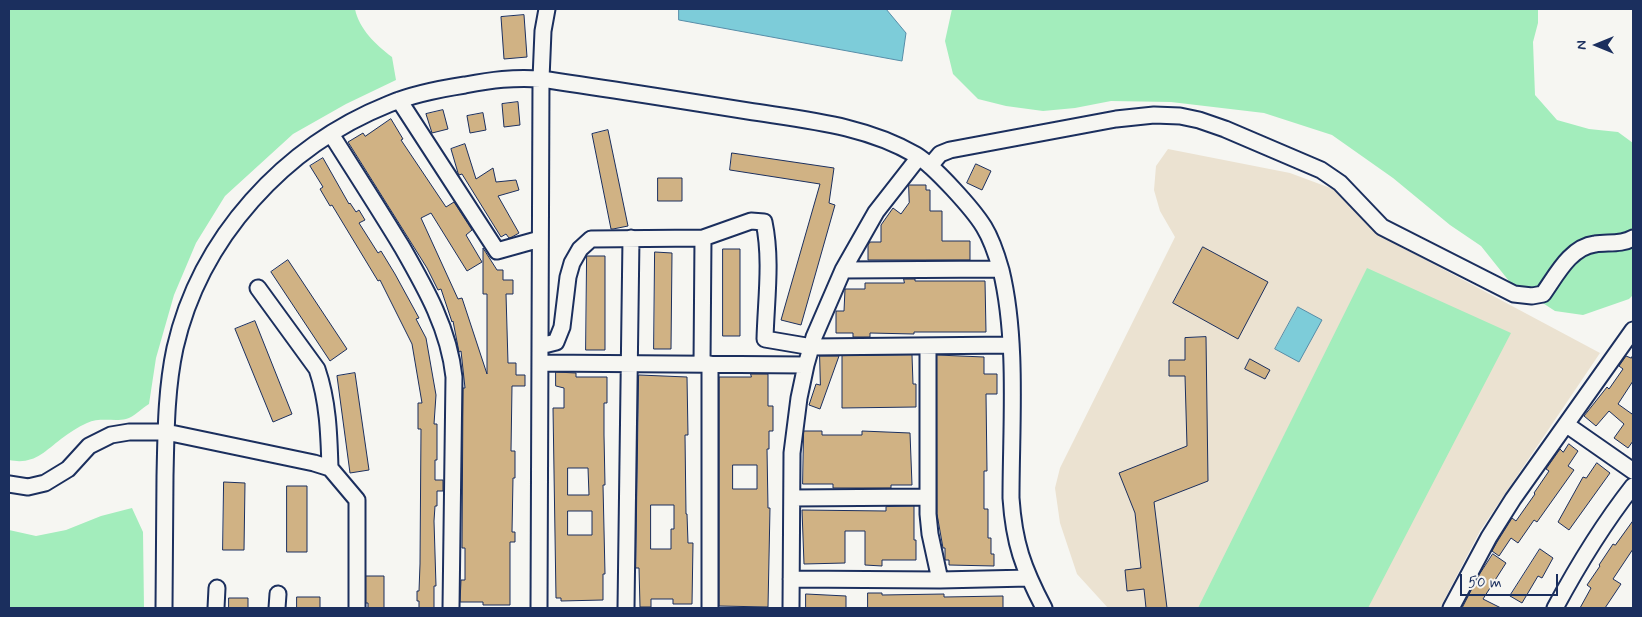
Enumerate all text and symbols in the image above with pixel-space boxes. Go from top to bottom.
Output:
north arrow [1572,20,1622,70]
text: N [1573,40,1591,50]
scale bar [1462,564,1560,596]
text: 50 m [1468,573,1502,593]

